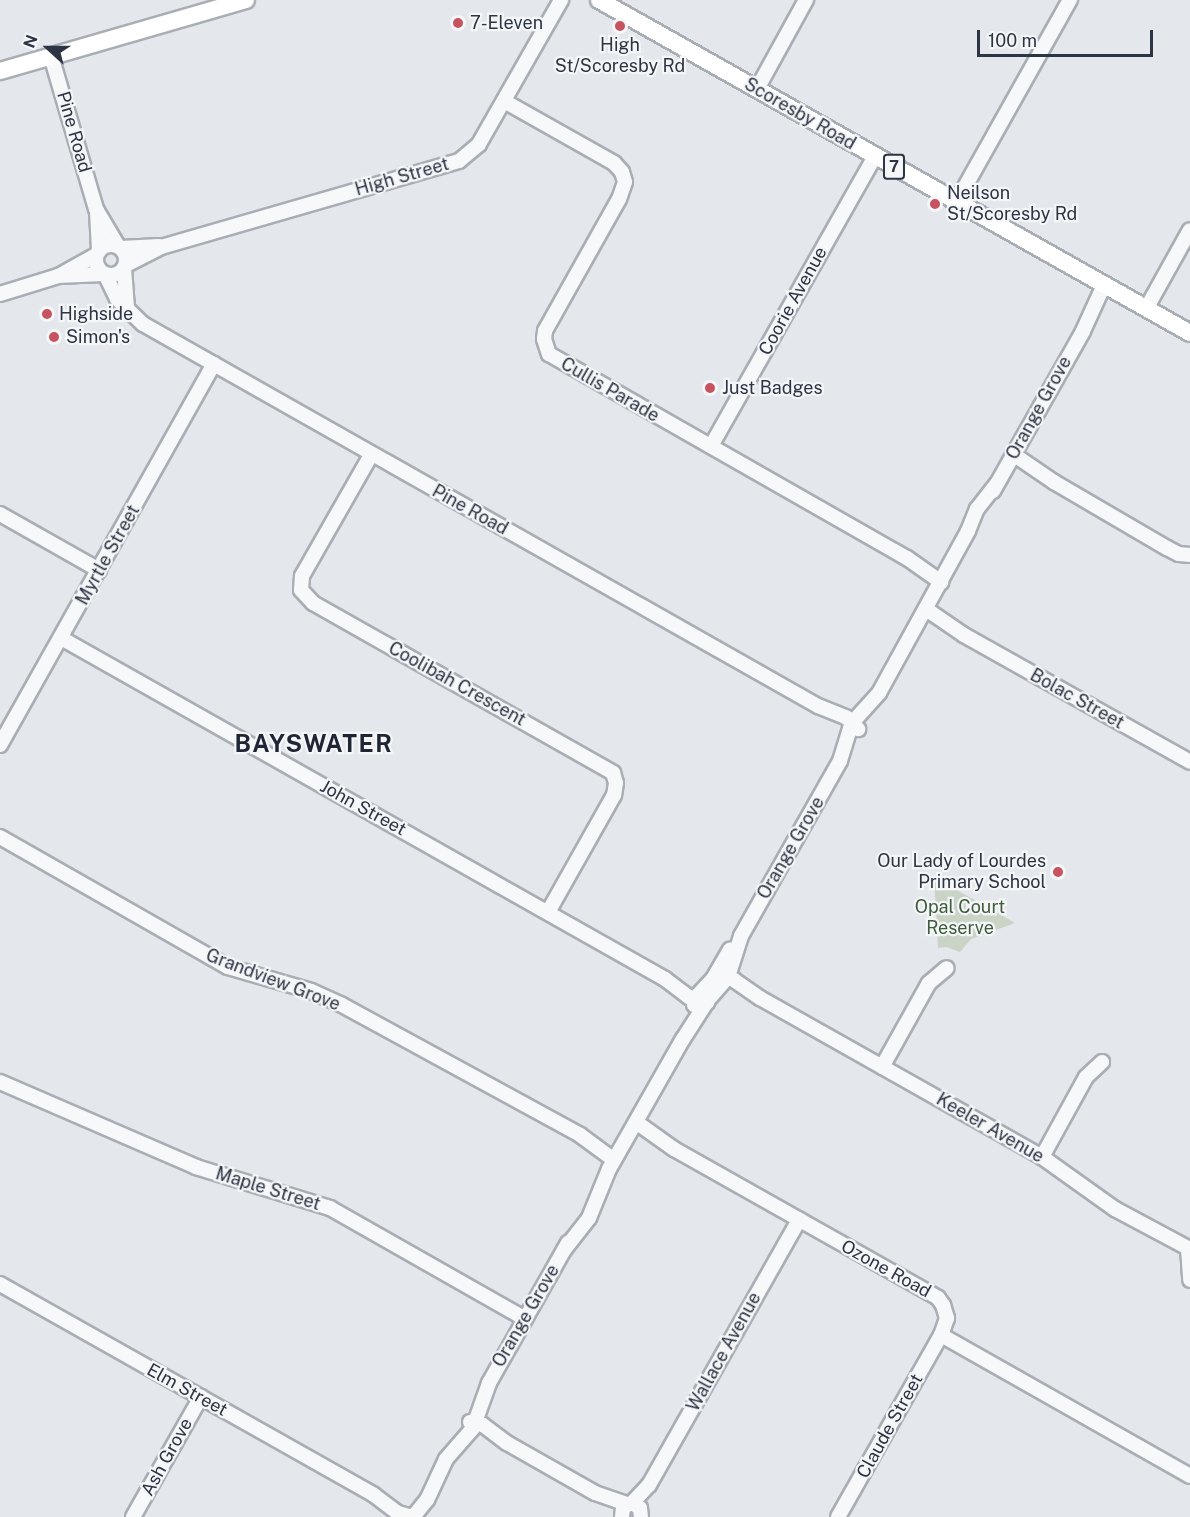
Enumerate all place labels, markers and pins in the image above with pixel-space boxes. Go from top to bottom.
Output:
place label: 7-Eleven [470,12,543,34]
marker: 7-Eleven [451,16,465,30]
marker: High St/Scoresby Rd [613,19,627,33]
place label: High St/Scoresby Rd [555,35,685,78]
place label: Neilson St/Scoresby Rd [947,183,1077,226]
marker: Neilson St/Scoresby Rd [928,197,942,211]
place label: Highside [59,303,133,325]
marker: Highside [40,307,54,321]
place label: Simon's [66,326,130,348]
marker: Simon's [47,330,61,344]
place label: Just Badges [722,377,823,399]
marker: Just Badges [703,381,717,395]
place label: Our Lady of Lourdes Primary School [877,851,1046,894]
marker: Our Lady of Lourdes Primary School [1051,865,1065,879]

